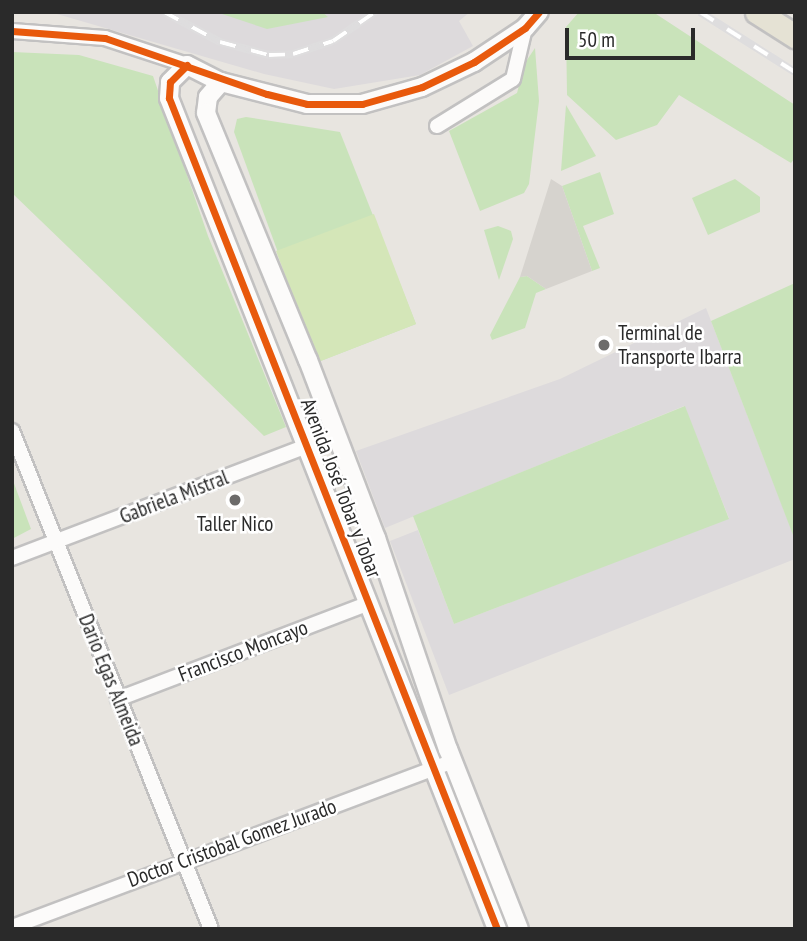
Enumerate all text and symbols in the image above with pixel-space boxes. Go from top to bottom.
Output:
scale bar [569,14,698,58]
text: 50 m [578,26,615,53]
place label: Terminal de Transporte Ibarra [618,320,742,370]
marker: Terminal de Transporte Ibarra [596,337,612,353]
street label: Avenida José Tobar y Tobar [295,394,387,582]
street label: Gabriela Mistral [116,465,232,529]
marker: Taller Nico [227,492,243,508]
place label: Taller Nico [197,511,273,537]
street label: Dario Egas Almeida [73,610,149,750]
street label: Francisco Moncayo [175,615,311,687]
street label: Doctor Cristobal Gomez Jurado [124,793,340,893]

